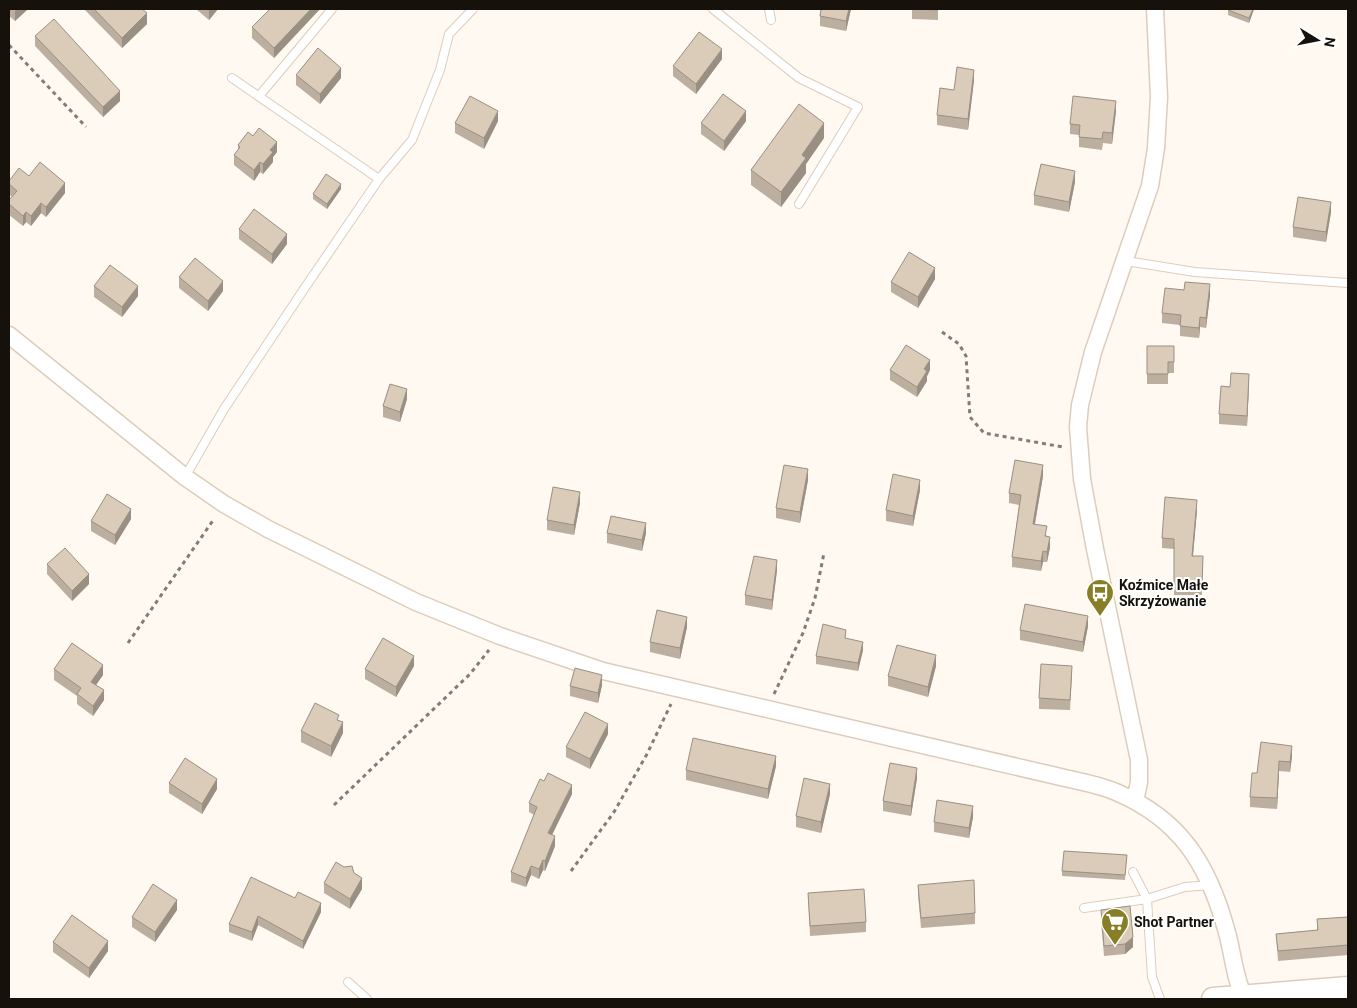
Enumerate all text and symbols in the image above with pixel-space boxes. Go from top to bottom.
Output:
north arrow [1292,15,1342,65]
text: N [1321,36,1339,49]
place label: Koźmice Małe Skrzyżowanie [1119,577,1209,609]
bus stop icon: Koźmice Małe Skrzyżowanie [1085,578,1115,617]
supermarket icon: Shot Partner [1100,907,1130,946]
place label: Shot Partner [1134,914,1214,930]

